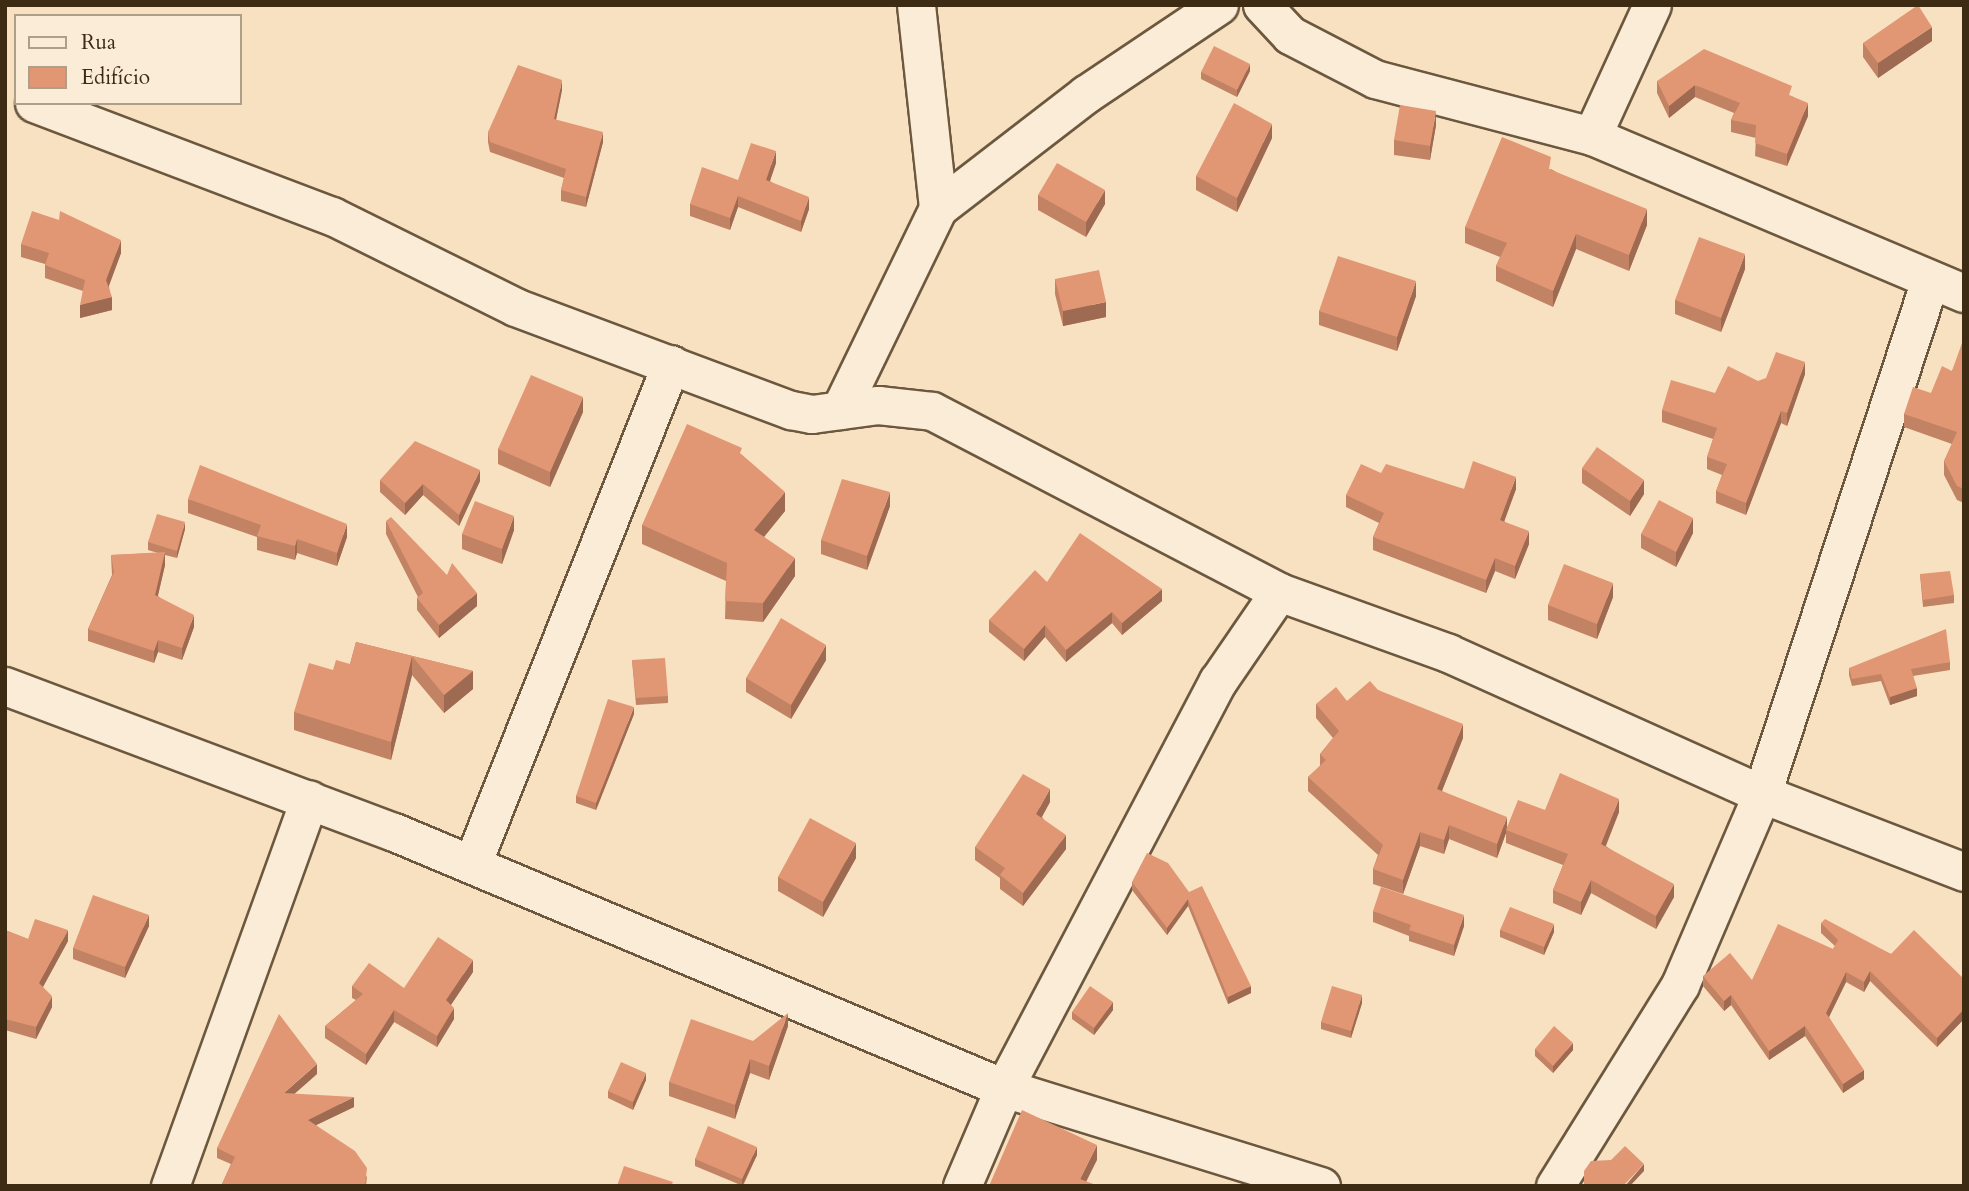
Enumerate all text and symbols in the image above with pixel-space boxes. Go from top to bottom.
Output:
legend [14,14,242,105]
text: Rua [81,28,116,57]
text: Edifício [81,63,150,92]

